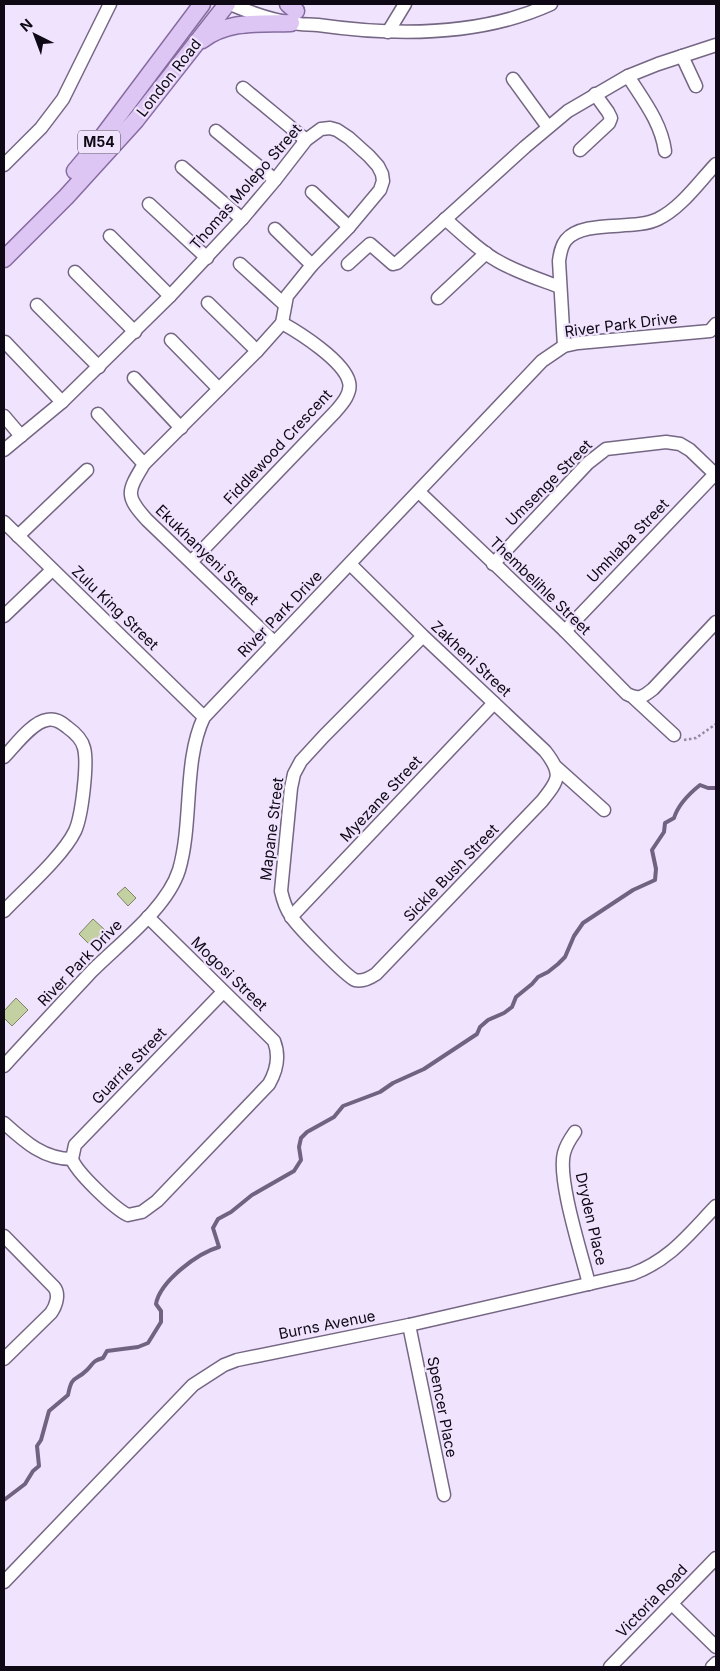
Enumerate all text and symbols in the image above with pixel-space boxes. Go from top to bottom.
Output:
north arrow [10,10,60,60]
text: N [16,15,36,35]
street label: London Road [132,35,205,120]
street label: Thomas Molepo Street [186,120,306,254]
road number: M54 [78,130,120,154]
street label: River Park Drive [563,308,678,341]
street label: Fiddlewood Crescent [219,385,336,508]
street label: Umsenge Street [502,435,596,530]
street label: Umhlaba Street [583,495,673,587]
street label: Ekukhanyeni Street [152,500,263,609]
street label: Thembelihle Street [486,532,595,639]
street label: Zulu King Street [68,561,163,654]
street label: River Park Drive [233,566,326,661]
street label: Zakheni Street [427,617,515,701]
street label: Myezane Street [336,751,426,846]
street label: Mapane Street [256,776,287,882]
street label: Sickle Bush Street [399,820,502,926]
street label: River Park Drive [33,915,126,1010]
street label: Mogosi Street [187,932,272,1015]
street label: Guarrie Street [87,1023,170,1108]
street label: Dryden Place [572,1171,611,1267]
street label: Burns Avenue [277,1306,377,1343]
street label: Spencer Place [423,1355,462,1459]
street label: Victoria Road [612,1560,691,1641]

